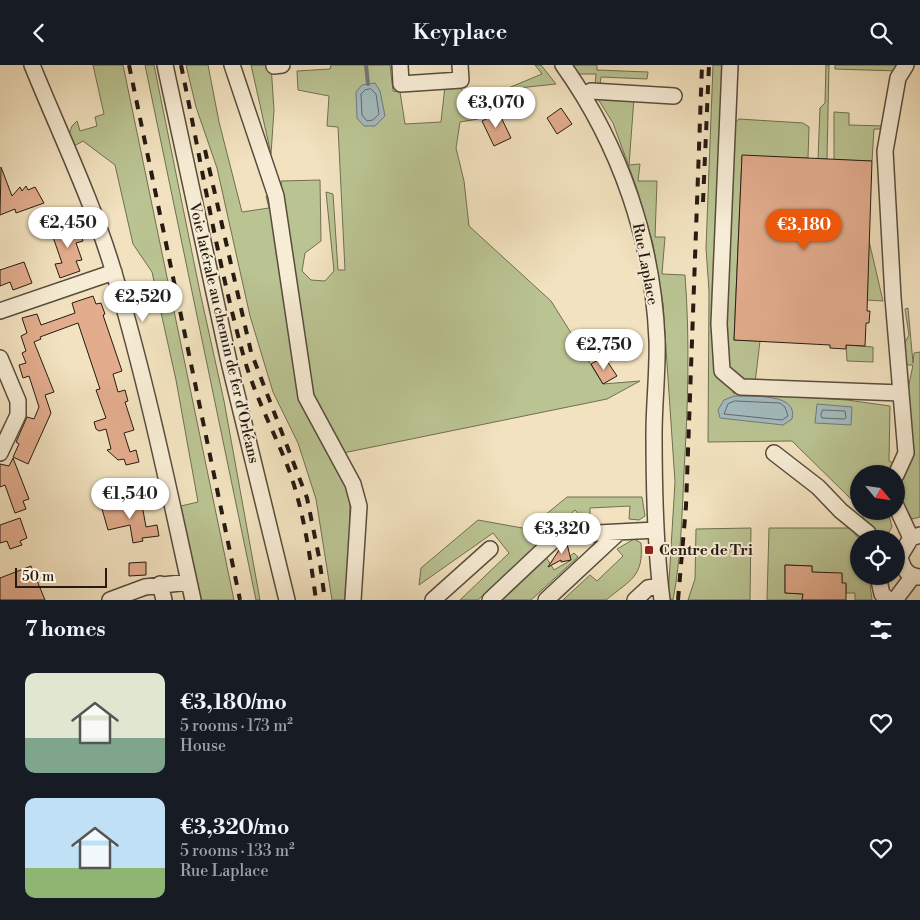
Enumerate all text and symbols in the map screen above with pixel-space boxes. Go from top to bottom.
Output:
icon: back [25,19,53,47]
text: Keyplace [413,19,507,46]
icon: search [867,19,895,47]
pin: €3,070 [455,87,537,129]
text: €3,070 [467,93,525,113]
street label: Voie latérale au chemin de fer d'Orléans [184,200,263,465]
pin: €2,450 [27,207,109,249]
pin: €3,180 [763,209,845,251]
text: €2,450 [39,213,97,233]
text: €3,180 [777,215,831,235]
street label: Rue Laplace [628,221,662,307]
pin: €2,520 [102,281,184,323]
text: €2,520 [115,287,171,307]
pin: €2,750 [563,329,645,371]
text: €2,750 [576,335,632,355]
north arrow [850,465,905,520]
map controls [850,465,905,585]
pin: €1,540 [89,477,171,520]
text: €1,540 [102,484,158,504]
pin: €3,320 [521,513,603,555]
text: €3,320 [534,519,590,539]
button: locate [850,530,905,585]
place label: Centre de Tri [659,541,753,560]
marker: Centre de Tri [643,544,655,556]
scale bar [15,565,108,588]
text: 50 m [22,568,54,586]
icon: filters [867,616,895,644]
text: 7 homes [25,617,106,643]
text: €3,180/mo [180,690,287,716]
icon: home [65,693,125,753]
icon: heart [867,709,895,737]
text: 5 rooms · 173 m² [180,716,293,736]
text: House [180,736,226,756]
text: €3,320/mo [180,815,289,841]
icon: home [65,818,125,878]
icon: heart [867,834,895,862]
text: 5 rooms · 133 m² [180,841,295,861]
text: Rue Laplace [180,861,268,881]

